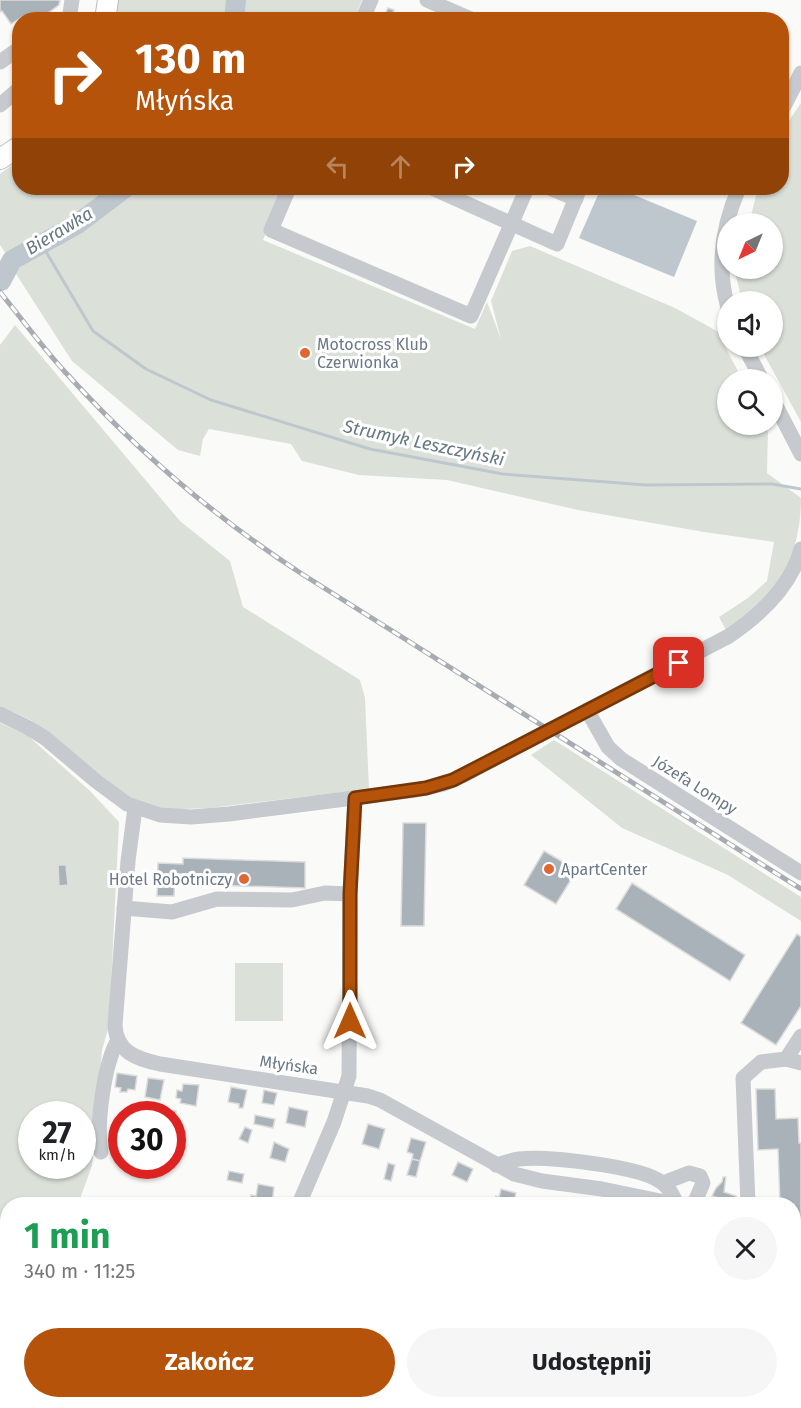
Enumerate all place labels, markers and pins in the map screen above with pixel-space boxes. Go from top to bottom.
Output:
place label: Motocross Klub Czerwionka [317,335,428,372]
marker: Motocross Klub Czerwionka [298,346,312,360]
pin [653,637,704,688]
place label: ApartCenter [561,860,648,879]
marker: ApartCenter [542,862,556,876]
place label: Hotel Robotniczy [109,870,232,889]
marker: Hotel Robotniczy [237,872,251,886]

